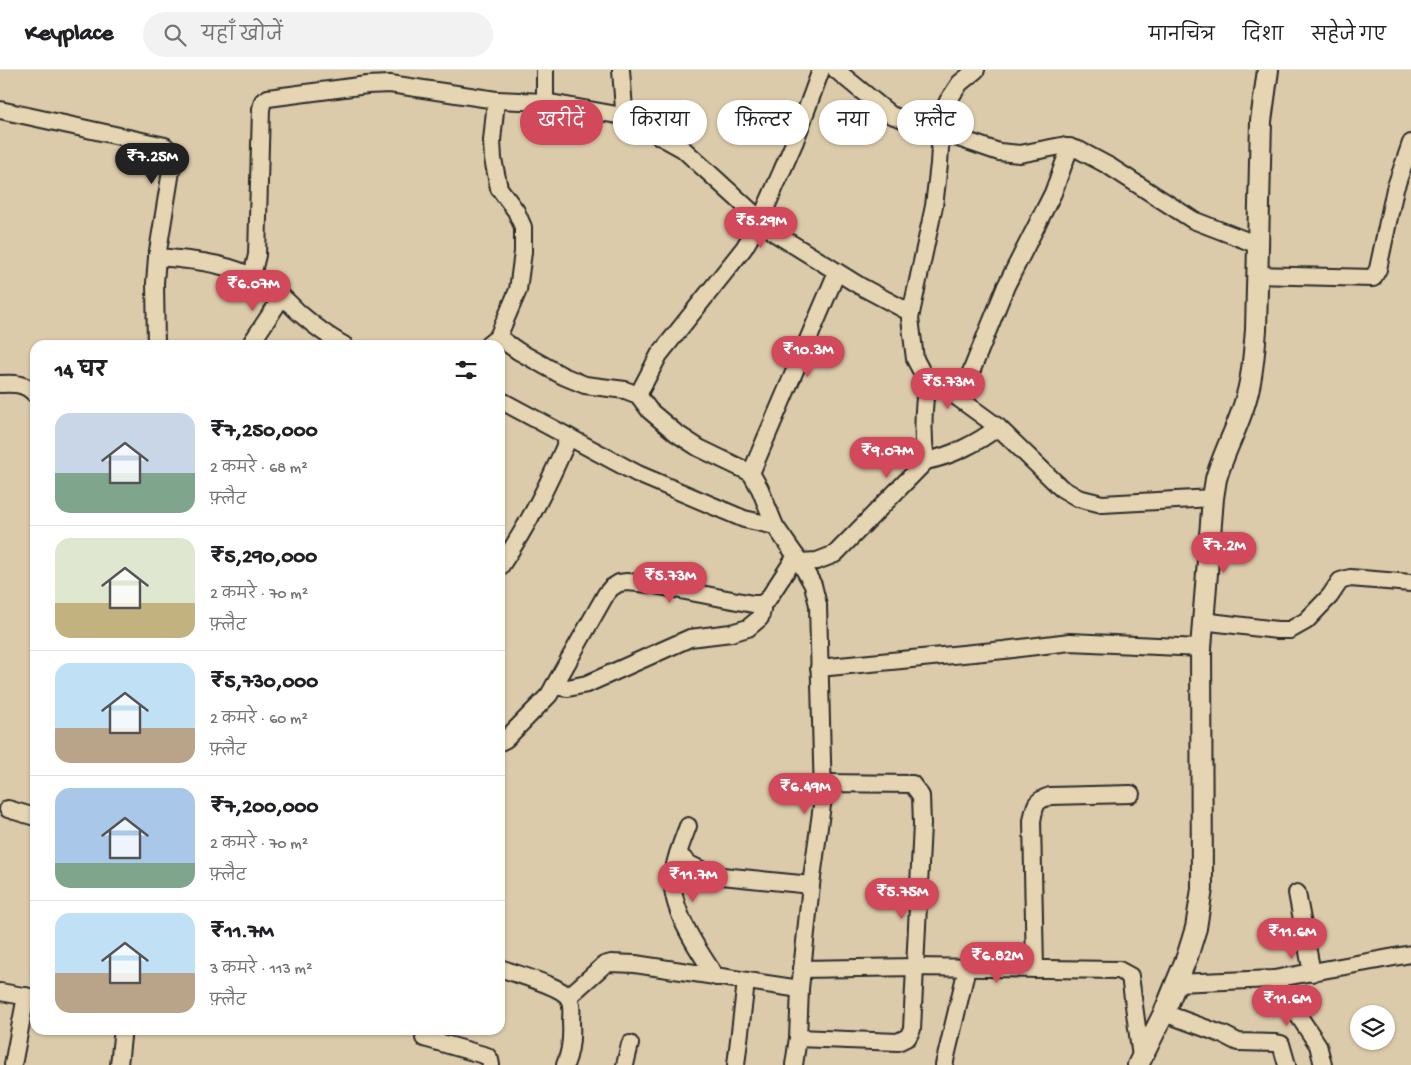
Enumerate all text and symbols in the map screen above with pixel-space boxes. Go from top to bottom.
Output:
search box [143,12,493,57]
text: Keyplace [25,20,113,49]
icon: search [161,21,189,49]
text: यहाँ खोजें [201,25,283,48]
text: मानचित्र [1149,26,1215,47]
text: दिशा [1243,26,1284,47]
text: सहेजे गए [1312,26,1386,47]
chip: खरीदें [520,100,603,145]
chip: किराया [613,100,707,145]
chip: फ़िल्टर [717,100,809,145]
chip: नया [819,100,887,145]
chip: फ़्लैट [897,100,974,145]
pin: ₹7.25M [111,142,193,185]
text: ₹7.25M [126,149,178,168]
pin: ₹5.29M [720,206,802,249]
text: ₹5.29M [735,213,787,232]
pin: ₹6.07M [212,270,294,312]
text: ₹6.07M [227,276,279,295]
pin: ₹10.3M [767,336,849,378]
text: ₹10.3M [783,342,833,361]
icon: filters [452,356,480,384]
text: 14 घर [55,360,106,385]
pin: ₹5.73M [907,368,989,410]
text: ₹5.73M [922,374,974,393]
text: ₹7,250,000 [210,420,318,445]
icon: home [95,433,155,493]
pin: ₹9.07M [846,436,928,479]
text: ₹9.07M [861,443,913,462]
text: 2 कमरे · 68 m² [210,460,308,479]
text: फ़्लैट [210,492,246,511]
pin: ₹7.2M [1189,532,1259,574]
text: ₹7.2M [1202,538,1246,557]
text: ₹5,290,000 [210,546,317,571]
icon: home [95,558,155,618]
pin: ₹5.73M [629,562,711,604]
text: ₹5.73M [644,568,696,587]
text: 2 कमरे · 70 m² [210,586,308,605]
text: फ़्लैट [210,618,246,637]
text: ₹5,730,000 [210,671,318,696]
icon: home [95,683,155,743]
text: 2 कमरे · 60 m² [210,711,308,730]
text: फ़्लैट [210,743,246,762]
pin: ₹6.49M [764,772,846,815]
text: ₹6.49M [780,779,830,798]
text: ₹7,200,000 [210,796,318,821]
icon: home [95,808,155,868]
text: 2 कमरे · 70 m² [210,836,308,855]
pin: ₹11.7M [652,860,734,903]
text: ₹11.7M [669,867,717,886]
text: फ़्लैट [210,868,246,887]
pin: ₹5.75M [861,878,943,920]
text: ₹5.75M [876,884,928,903]
pin: ₹11.6M [1251,918,1333,960]
text: ₹11.7M [210,921,273,946]
text: ₹11.6M [1268,924,1316,943]
icon: home [95,933,155,993]
pin: ₹6.82M [956,942,1038,984]
text: ₹6.82M [971,948,1023,967]
text: 3 कमरे · 113 m² [210,961,312,980]
pin: ₹11.6M [1246,984,1328,1027]
text: ₹11.6M [1263,991,1311,1010]
text: फ़्लैट [210,993,246,1012]
map controls [1350,1005,1395,1050]
button: layers [1350,1005,1395,1050]

